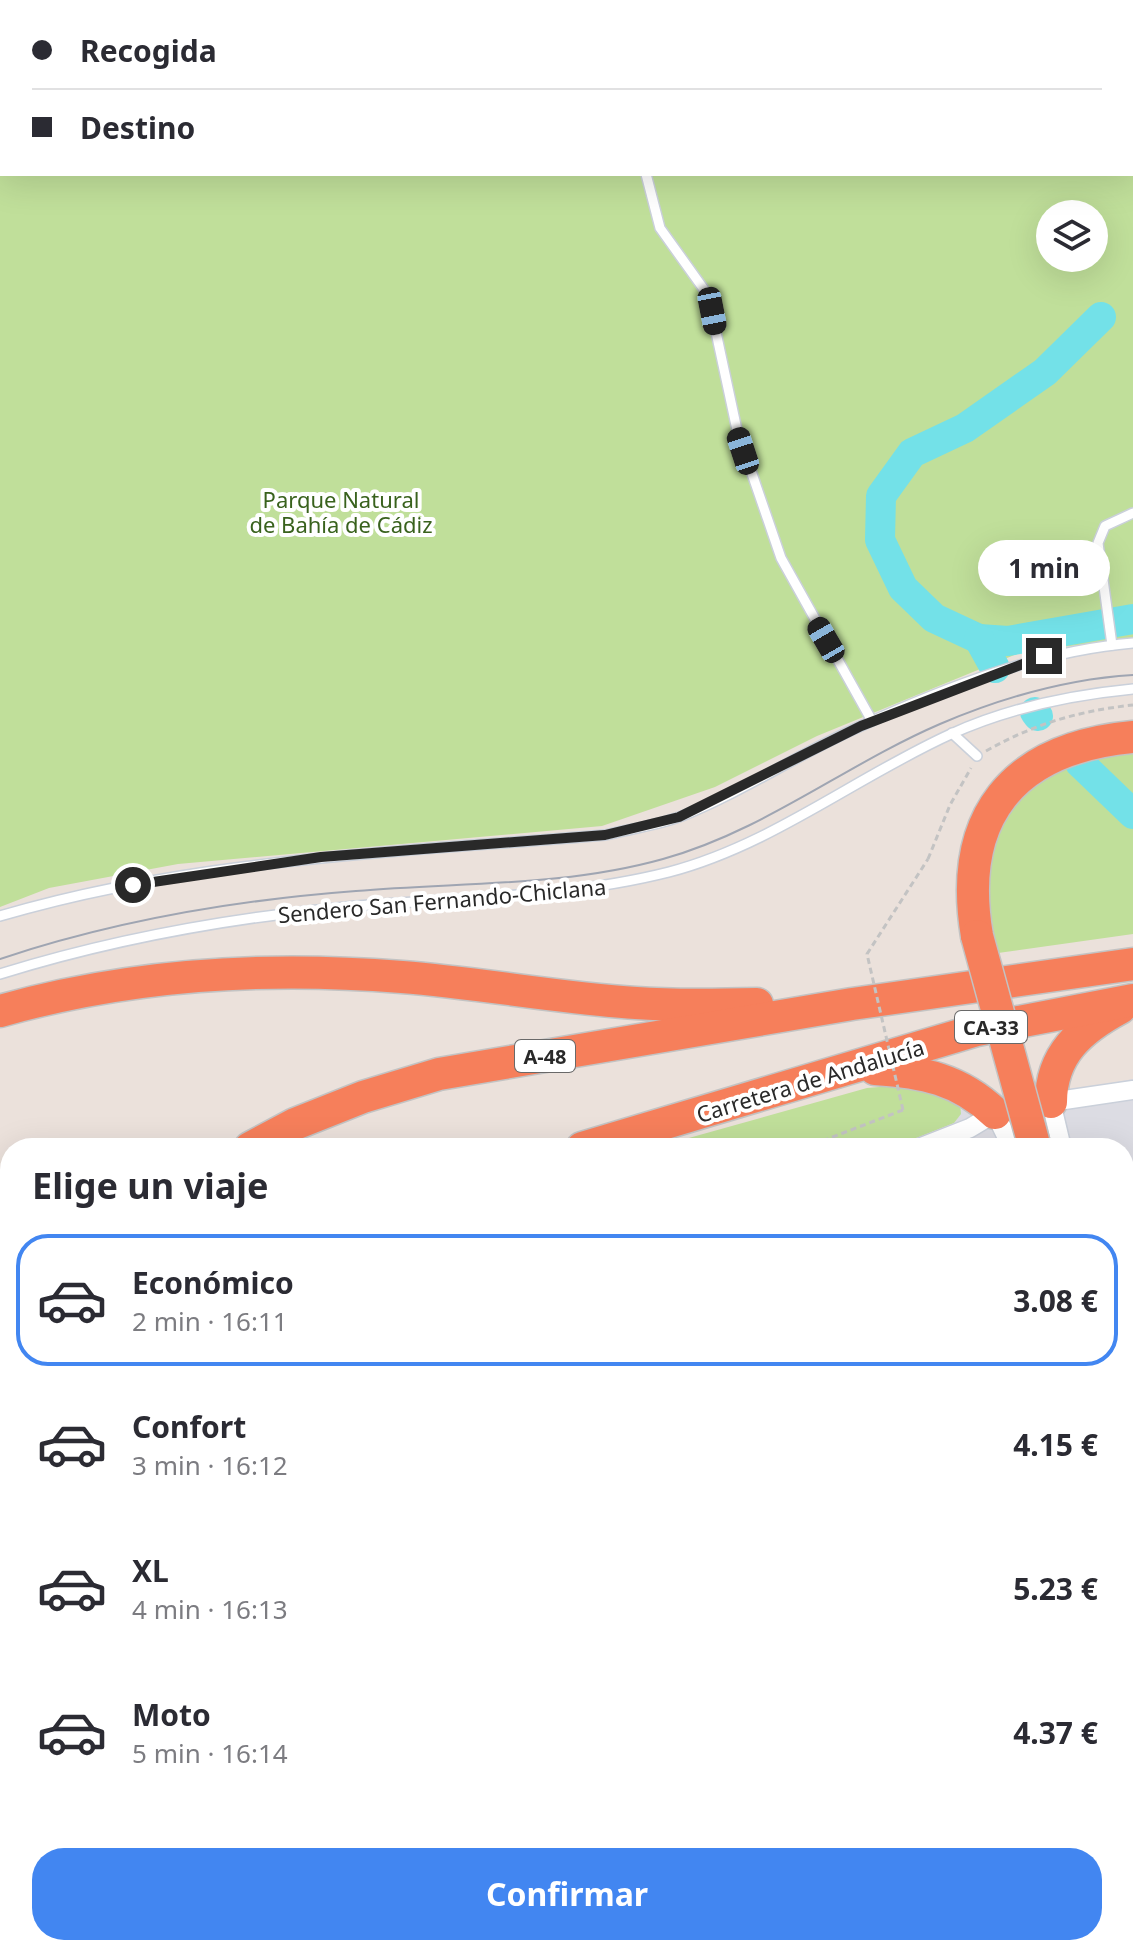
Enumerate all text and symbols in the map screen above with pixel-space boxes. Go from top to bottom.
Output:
text: Recogida [80,30,217,71]
text: Destino [80,107,195,148]
map controls [1036,200,1108,272]
button: layers [1036,200,1108,272]
car [696,285,728,337]
car [724,424,762,478]
park label: Parque Natural de Bahía de Cádiz [249,484,433,539]
callout: 1 min [978,540,1110,596]
text: 1 min [1008,550,1080,586]
car [804,613,848,667]
route end [1026,638,1062,674]
route start [115,867,151,903]
street label: Sendero San Fernando-Chiclana [277,871,607,929]
road number: CA-33 [955,1011,1027,1043]
street label: Carretera de Andalucía [693,1031,927,1129]
road number: A-48 [515,1040,575,1072]
text: Elige un viaje [32,1161,269,1210]
text: Económico [132,1262,294,1303]
icon: car [36,1264,108,1336]
text: 3.08 € [1013,1280,1098,1321]
text: 2 min · 16:11 [132,1303,288,1339]
text: Confort [132,1406,246,1447]
icon: car [36,1408,108,1480]
text: 4.15 € [1013,1424,1098,1465]
text: 3 min · 16:12 [132,1447,288,1483]
text: XL [132,1550,169,1591]
icon: car [36,1552,108,1624]
text: 5.23 € [1013,1568,1098,1609]
text: 4 min · 16:13 [132,1591,288,1627]
text: Moto [132,1694,211,1735]
icon: car [36,1696,108,1768]
text: 4.37 € [1013,1712,1098,1753]
text: 5 min · 16:14 [132,1735,288,1771]
button: Confirmar [32,1848,1102,1940]

